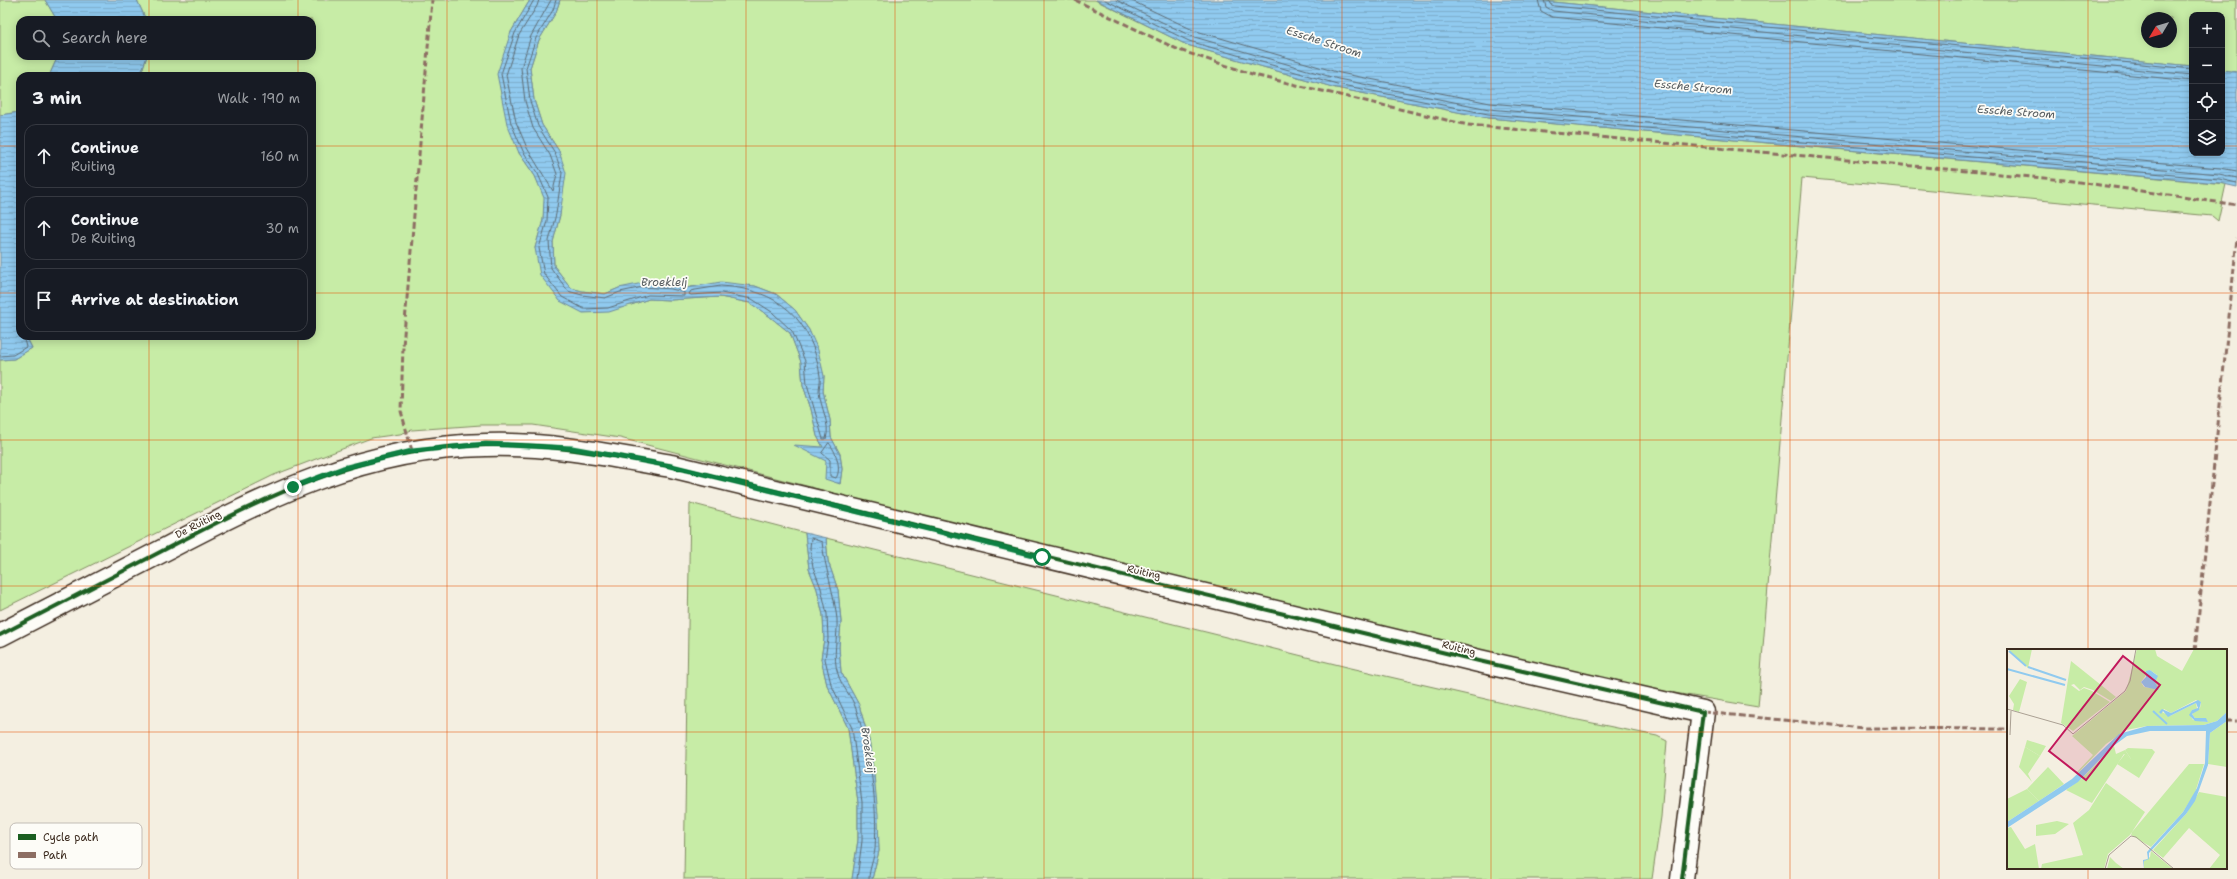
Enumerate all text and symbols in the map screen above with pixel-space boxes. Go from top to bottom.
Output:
north arrow [2141,12,2177,48]
map controls [2189,12,2225,156]
button: + [2189,12,2225,48]
search box [16,16,316,60]
water label: Essche Stroom [1284,23,1364,61]
icon: search [30,27,52,49]
text: Search here [62,28,148,48]
button: − [2189,48,2225,84]
water label: Essche Stroom [1653,76,1733,98]
button: locate [2189,84,2225,120]
text: 3 min [32,87,82,109]
text: Walk · 190 m [218,90,300,107]
water label: Essche Stroom [1976,102,2056,122]
button: layers [2189,120,2225,156]
text: Continue [71,138,139,158]
icon: ahead [33,145,55,167]
text: 160 m [261,148,299,165]
text: Ruiting [71,158,115,175]
text: Continue [71,210,139,230]
icon: ahead [33,217,55,239]
text: 30 m [265,220,299,237]
text: De Ruiting [71,230,136,247]
water label: Broekleij [641,275,687,290]
icon: arrive [33,289,55,311]
text: Arrive at destination [71,290,239,310]
route end [284,478,302,496]
street label: De Ruiting [173,507,223,541]
route start [1033,548,1051,566]
street label: Ruiting [1126,562,1162,582]
street label: Ruiting [1441,638,1477,658]
inset map [2007,649,2227,869]
water label: Broekleij [857,726,879,774]
legend [10,823,142,869]
text: Cycle path [43,830,99,845]
text: Path [43,848,67,863]

